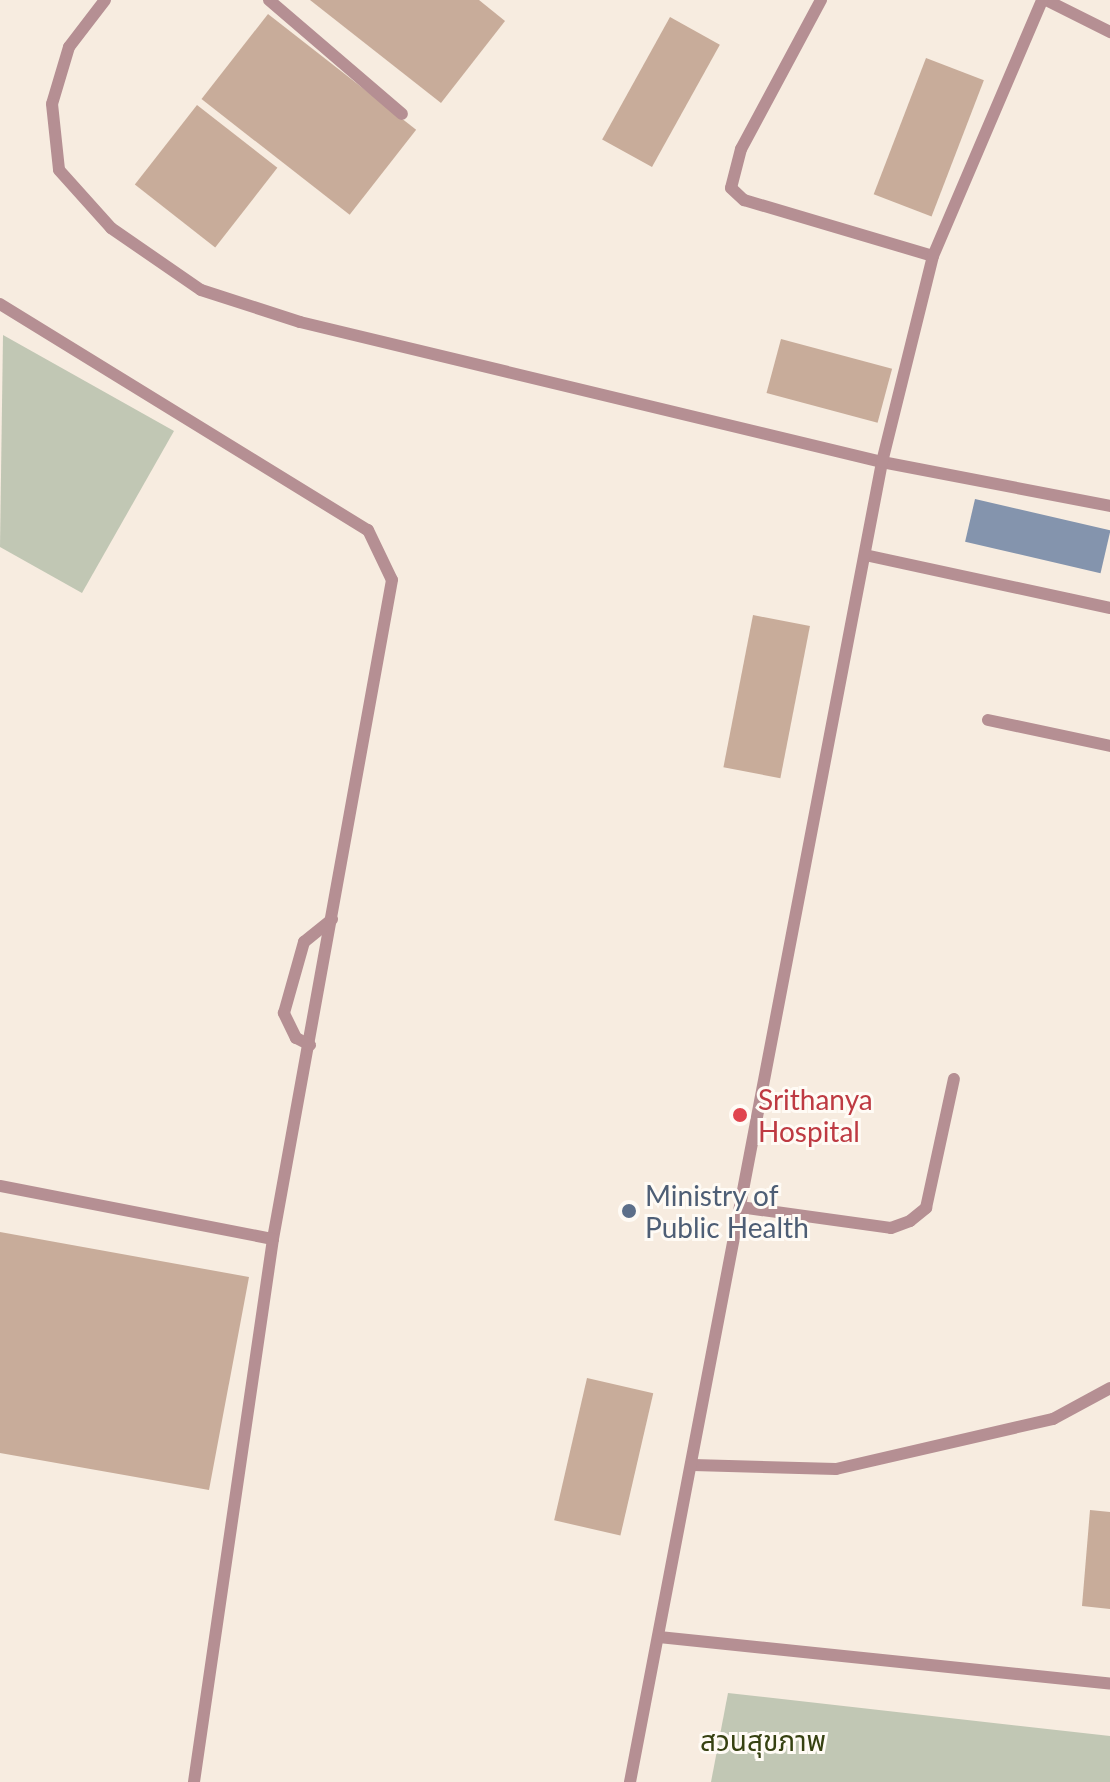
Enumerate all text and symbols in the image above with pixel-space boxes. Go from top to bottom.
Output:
place label: Srithanya Hospital [758,1082,873,1148]
marker: Srithanya Hospital [729,1104,751,1126]
place label: Ministry of Public Health [645,1178,809,1244]
marker: Ministry of Public Health [620,1202,638,1220]
park label: สวนสุขภาพ [700,1723,826,1757]

